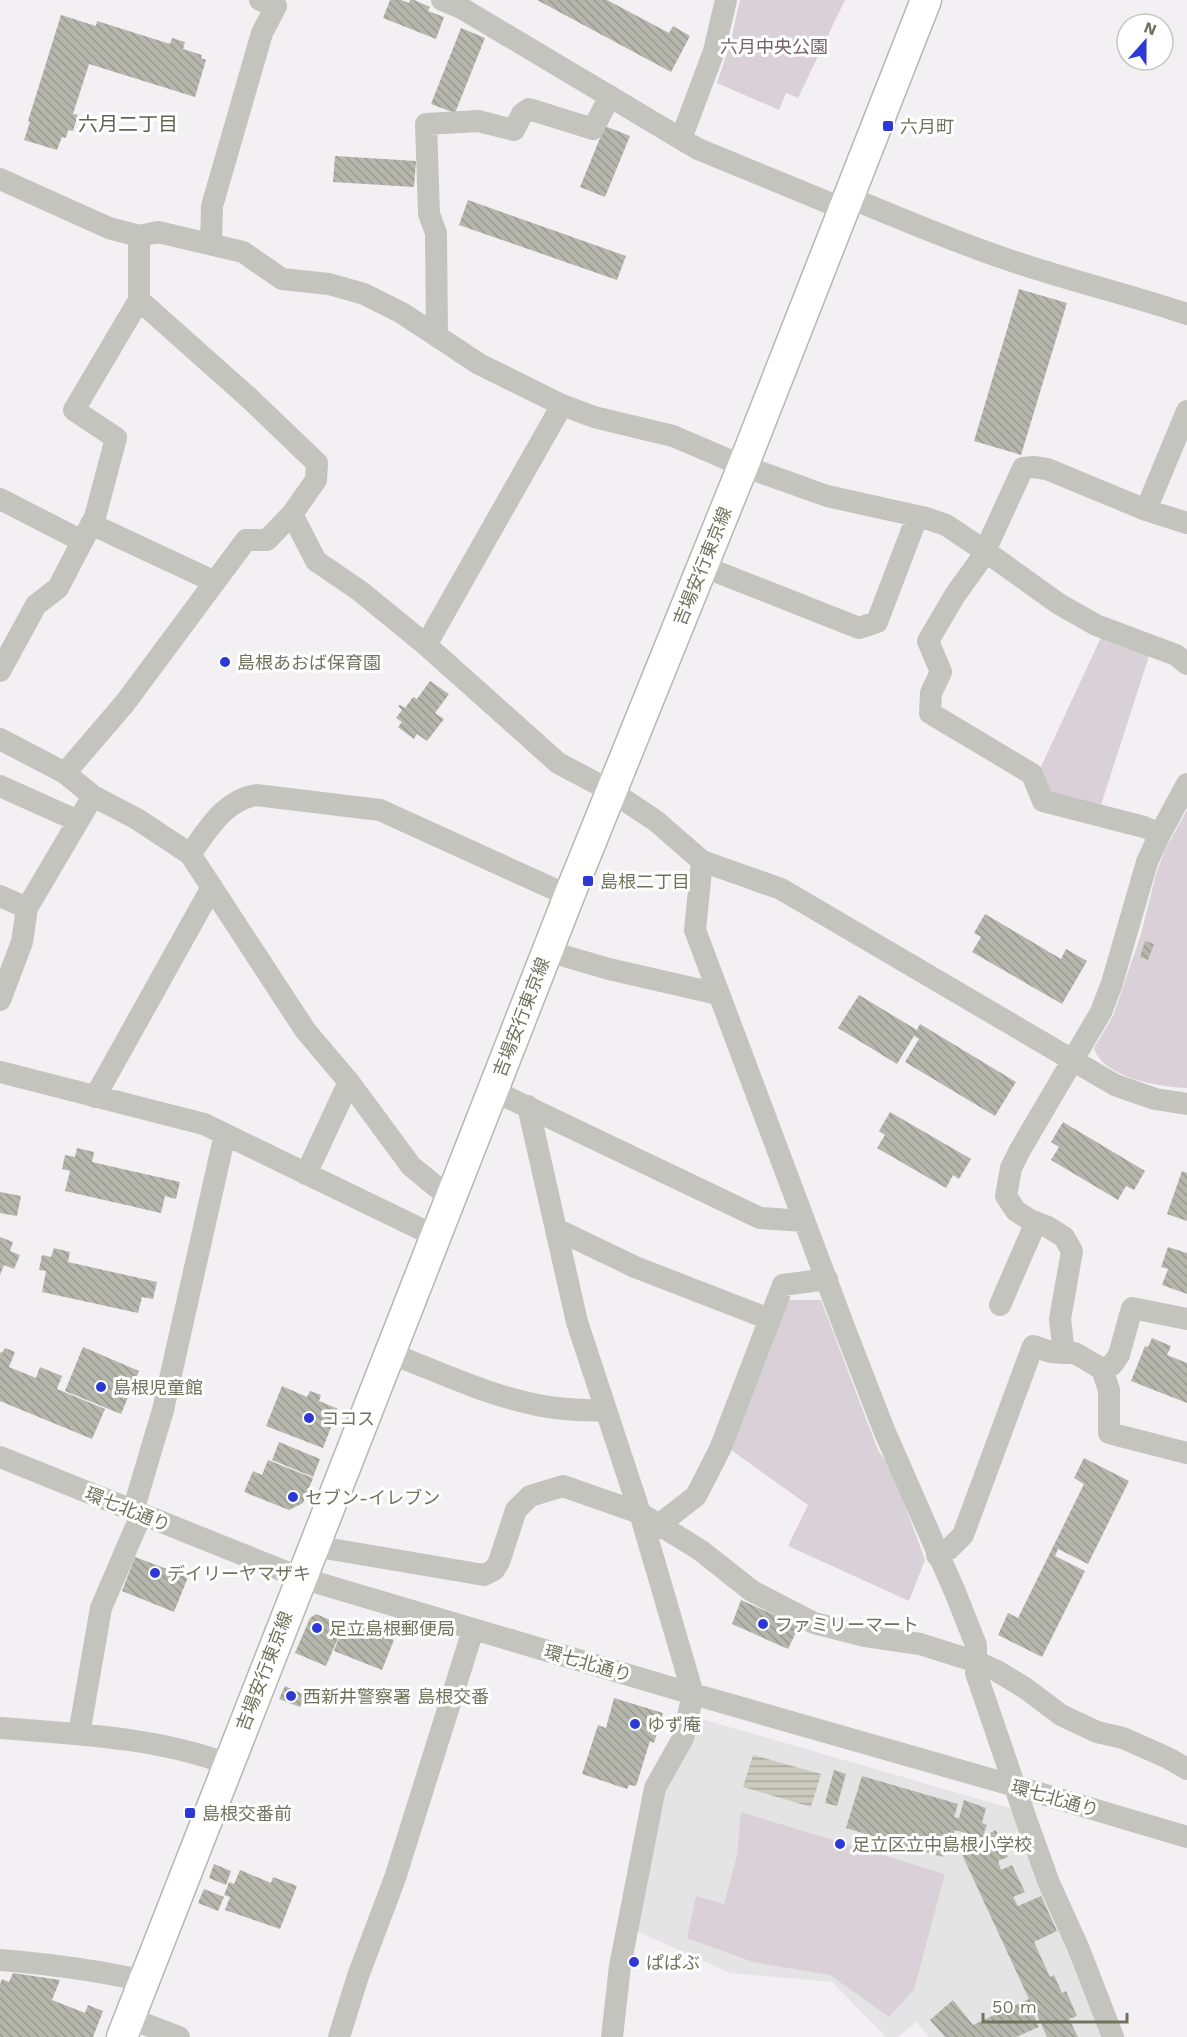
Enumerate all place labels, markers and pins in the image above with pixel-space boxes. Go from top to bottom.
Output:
place label: 六月町 [900,116,954,137]
marker: 六月町 [881,119,895,133]
place label: 島根あおば保育園 [237,652,381,673]
marker: 島根あおば保育園 [218,655,232,669]
place label: 島根二丁目 [600,871,690,892]
marker: 島根二丁目 [581,874,595,888]
place label: 島根児童館 [113,1377,203,1398]
marker: 島根児童館 [94,1380,108,1394]
place label: ココス [321,1408,375,1429]
marker: ココス [302,1411,316,1425]
place label: セブン-イレブン [305,1487,440,1508]
marker: セブン-イレブン [286,1490,300,1504]
place label: デイリーヤマザキ [167,1563,311,1584]
marker: デイリーヤマザキ [148,1566,162,1580]
place label: ファミリーマート [775,1614,919,1635]
marker: ファミリーマート [756,1617,770,1631]
place label: 足立島根郵便局 [329,1618,455,1639]
marker: 足立島根郵便局 [310,1621,324,1635]
place label: 西新井警察署 島根交番 [303,1686,489,1707]
marker: 西新井警察署 島根交番 [284,1689,298,1703]
place label: ゆず庵 [647,1714,701,1735]
marker: ゆず庵 [628,1717,642,1731]
place label: 島根交番前 [202,1803,292,1824]
marker: 島根交番前 [183,1806,197,1820]
place label: 足立区立中島根小学校 [852,1834,1032,1855]
marker: 足立区立中島根小学校 [833,1837,847,1851]
place label: ぱぱぶ [646,1952,700,1973]
marker: ぱぱぶ [627,1955,641,1969]

